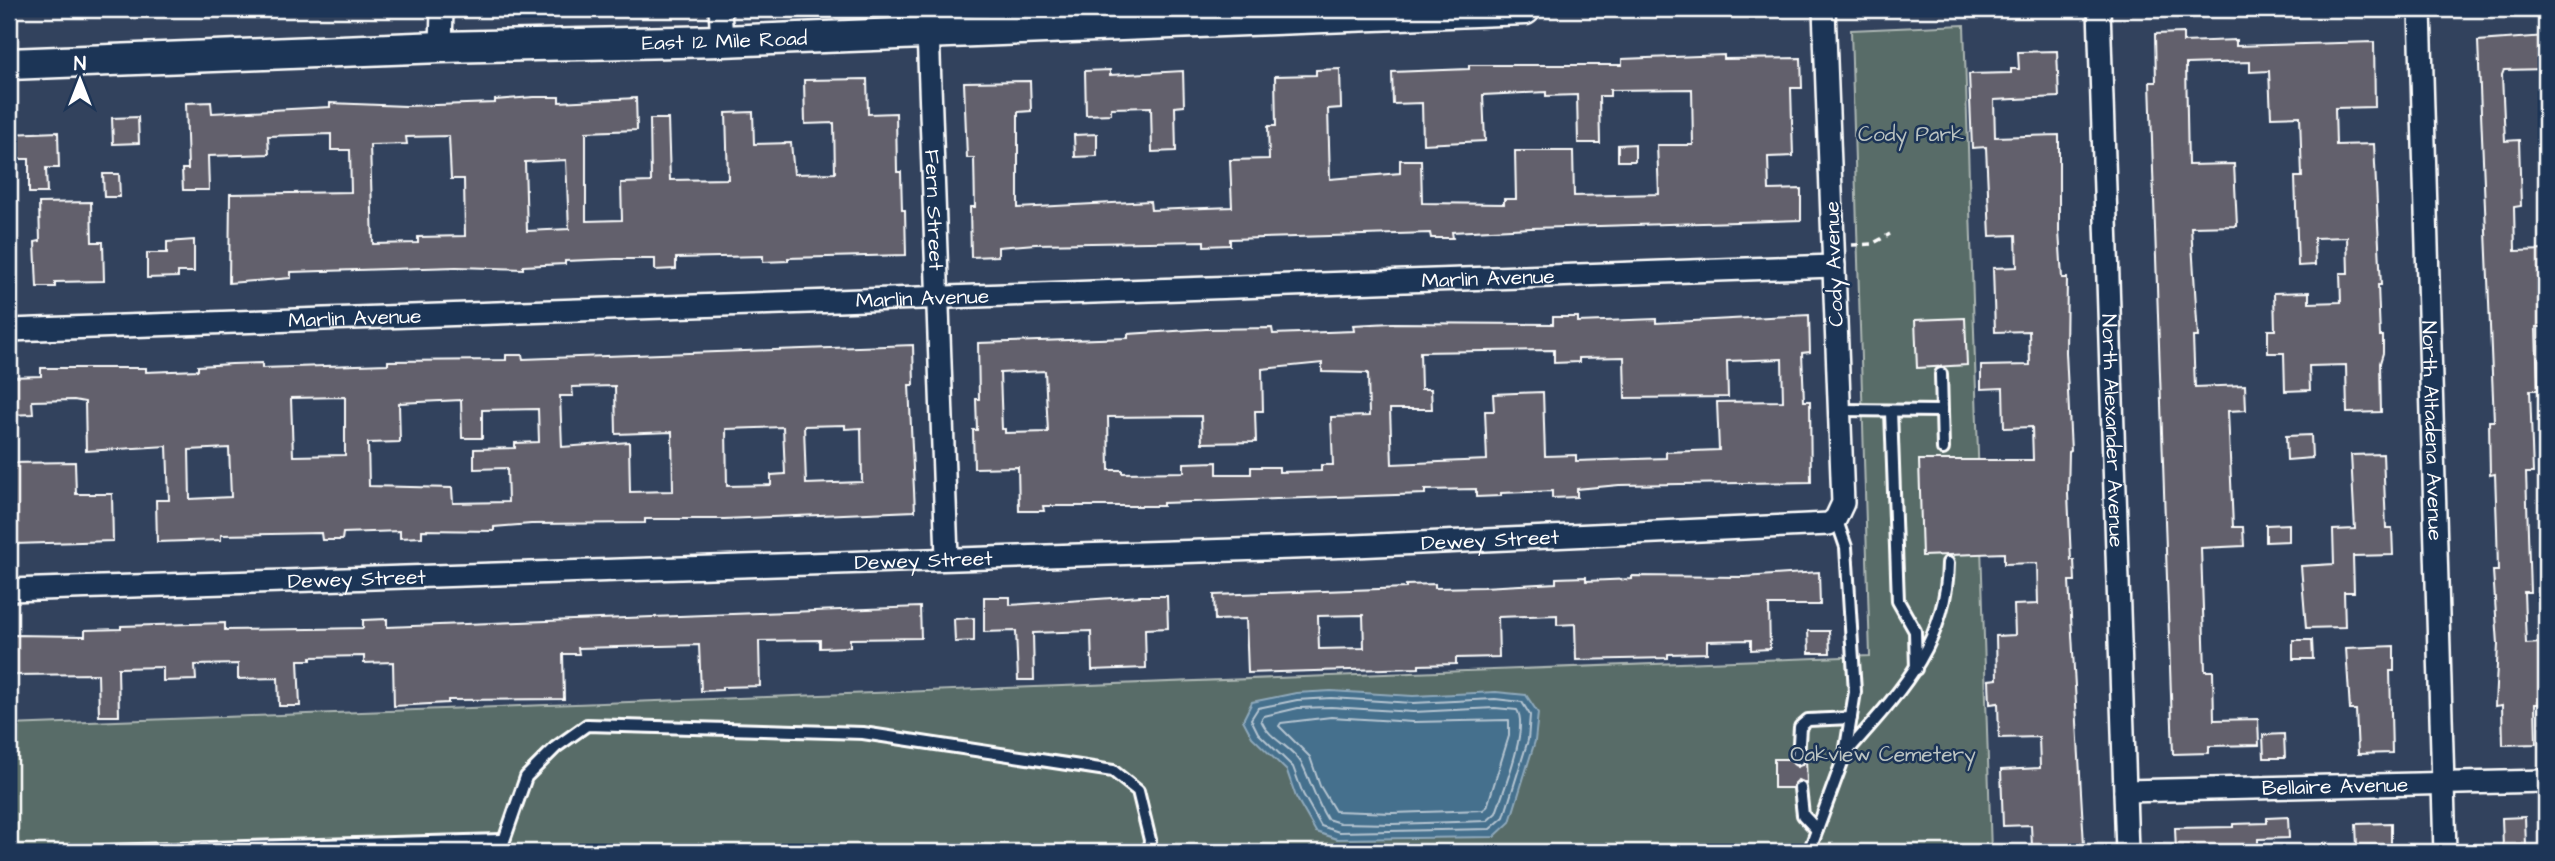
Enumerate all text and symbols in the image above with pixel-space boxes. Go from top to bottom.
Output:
street label: East 12 Mile Road [641,23,808,57]
north arrow [46,46,116,116]
text: N [74,51,86,78]
park label: Cody Park [1858,120,1964,151]
street label: Fern Street [918,149,951,272]
street label: Cody Avenue [1817,201,1853,327]
street label: Marlin Avenue [1421,261,1555,295]
street label: Marlin Avenue [855,281,990,315]
street label: Marlin Avenue [288,301,422,335]
street label: North Alexander Avenue [2095,314,2131,548]
street label: North Altadena Avenue [2415,320,2450,541]
street label: Dewey Street [1420,522,1560,557]
street label: Dewey Street [854,543,994,577]
street label: Dewey Street [287,562,427,596]
park label: Oakview Cemetery [1790,740,1976,771]
street label: Bellaire Avenue [2261,770,2408,802]

